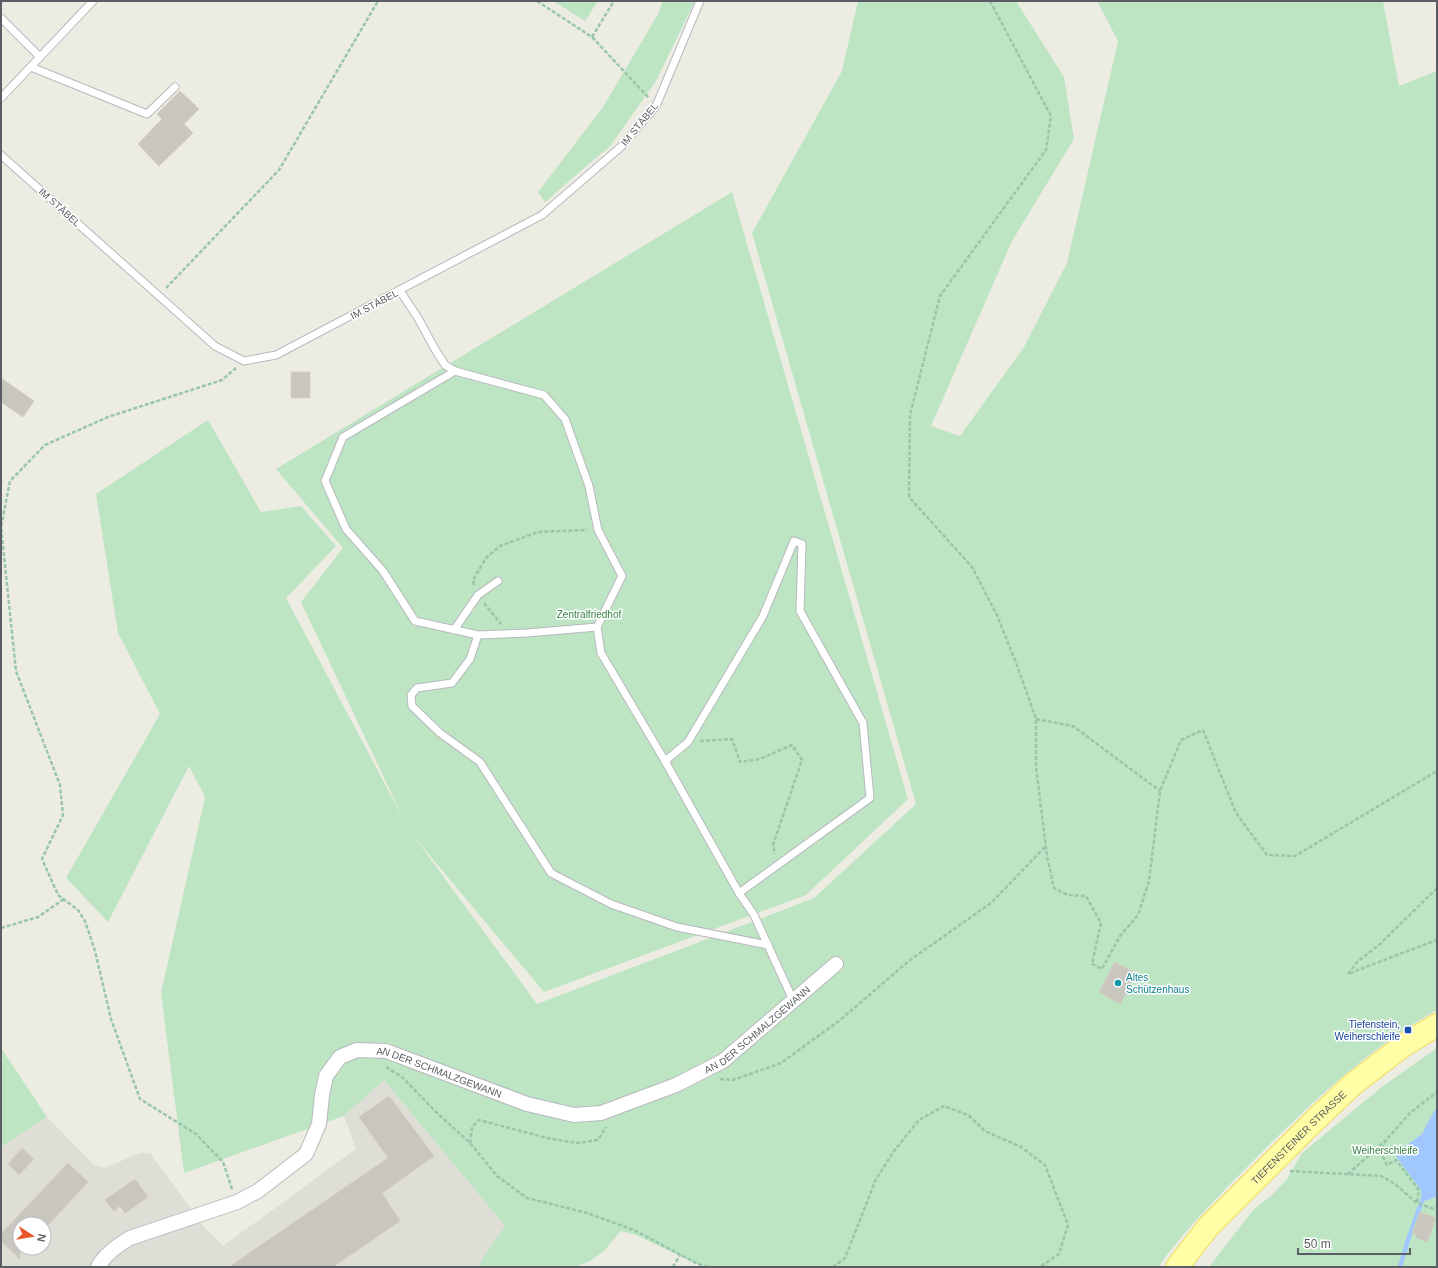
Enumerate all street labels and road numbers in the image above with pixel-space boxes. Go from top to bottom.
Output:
street label: IM STÄBEL [619,100,660,148]
street label: IM STÄBEL [37,186,83,229]
street label: IM STÄBEL [349,287,400,322]
street label: AN DER SCHMALZGEWANN [702,984,812,1076]
street label: AN DER SCHMALZGEWANN [376,1045,503,1100]
street label: TIEFENSTEINER STRASSE [1249,1088,1349,1187]

